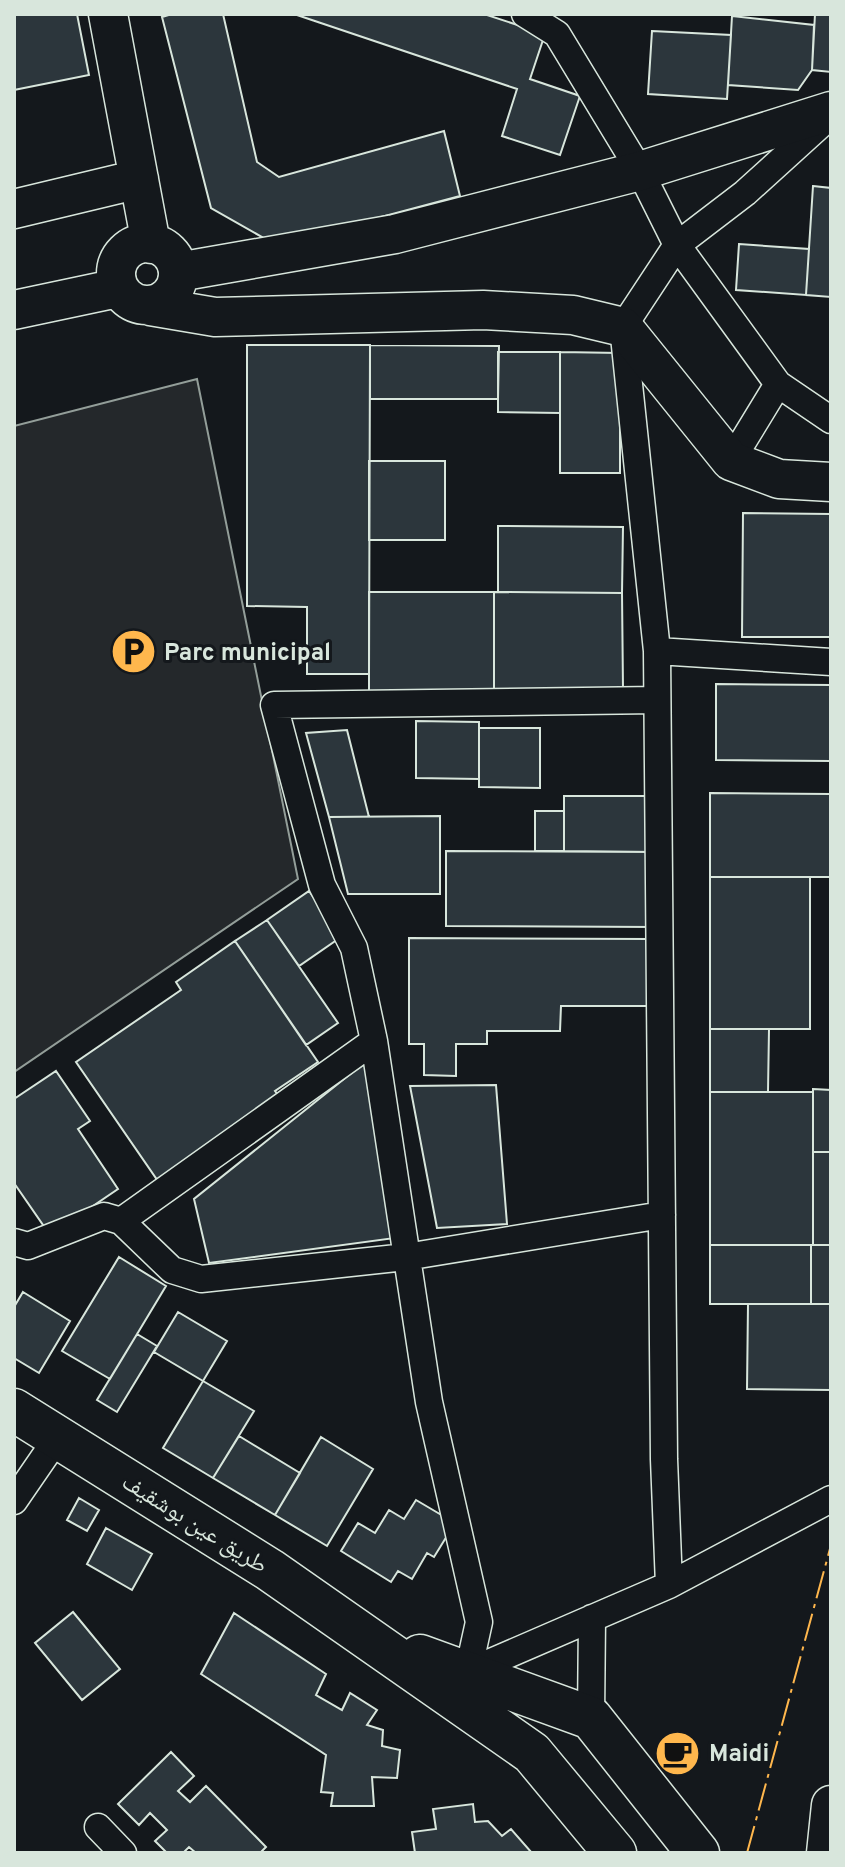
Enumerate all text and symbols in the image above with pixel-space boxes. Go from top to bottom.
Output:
parking icon: Parc municipal [109,628,157,676]
place label: Parc municipal [164,639,331,669]
street label: طريق عين بوشقيف [115,1468,272,1582]
cafe icon: Maidi [654,1729,702,1777]
place label: Maidi [709,1740,769,1770]

